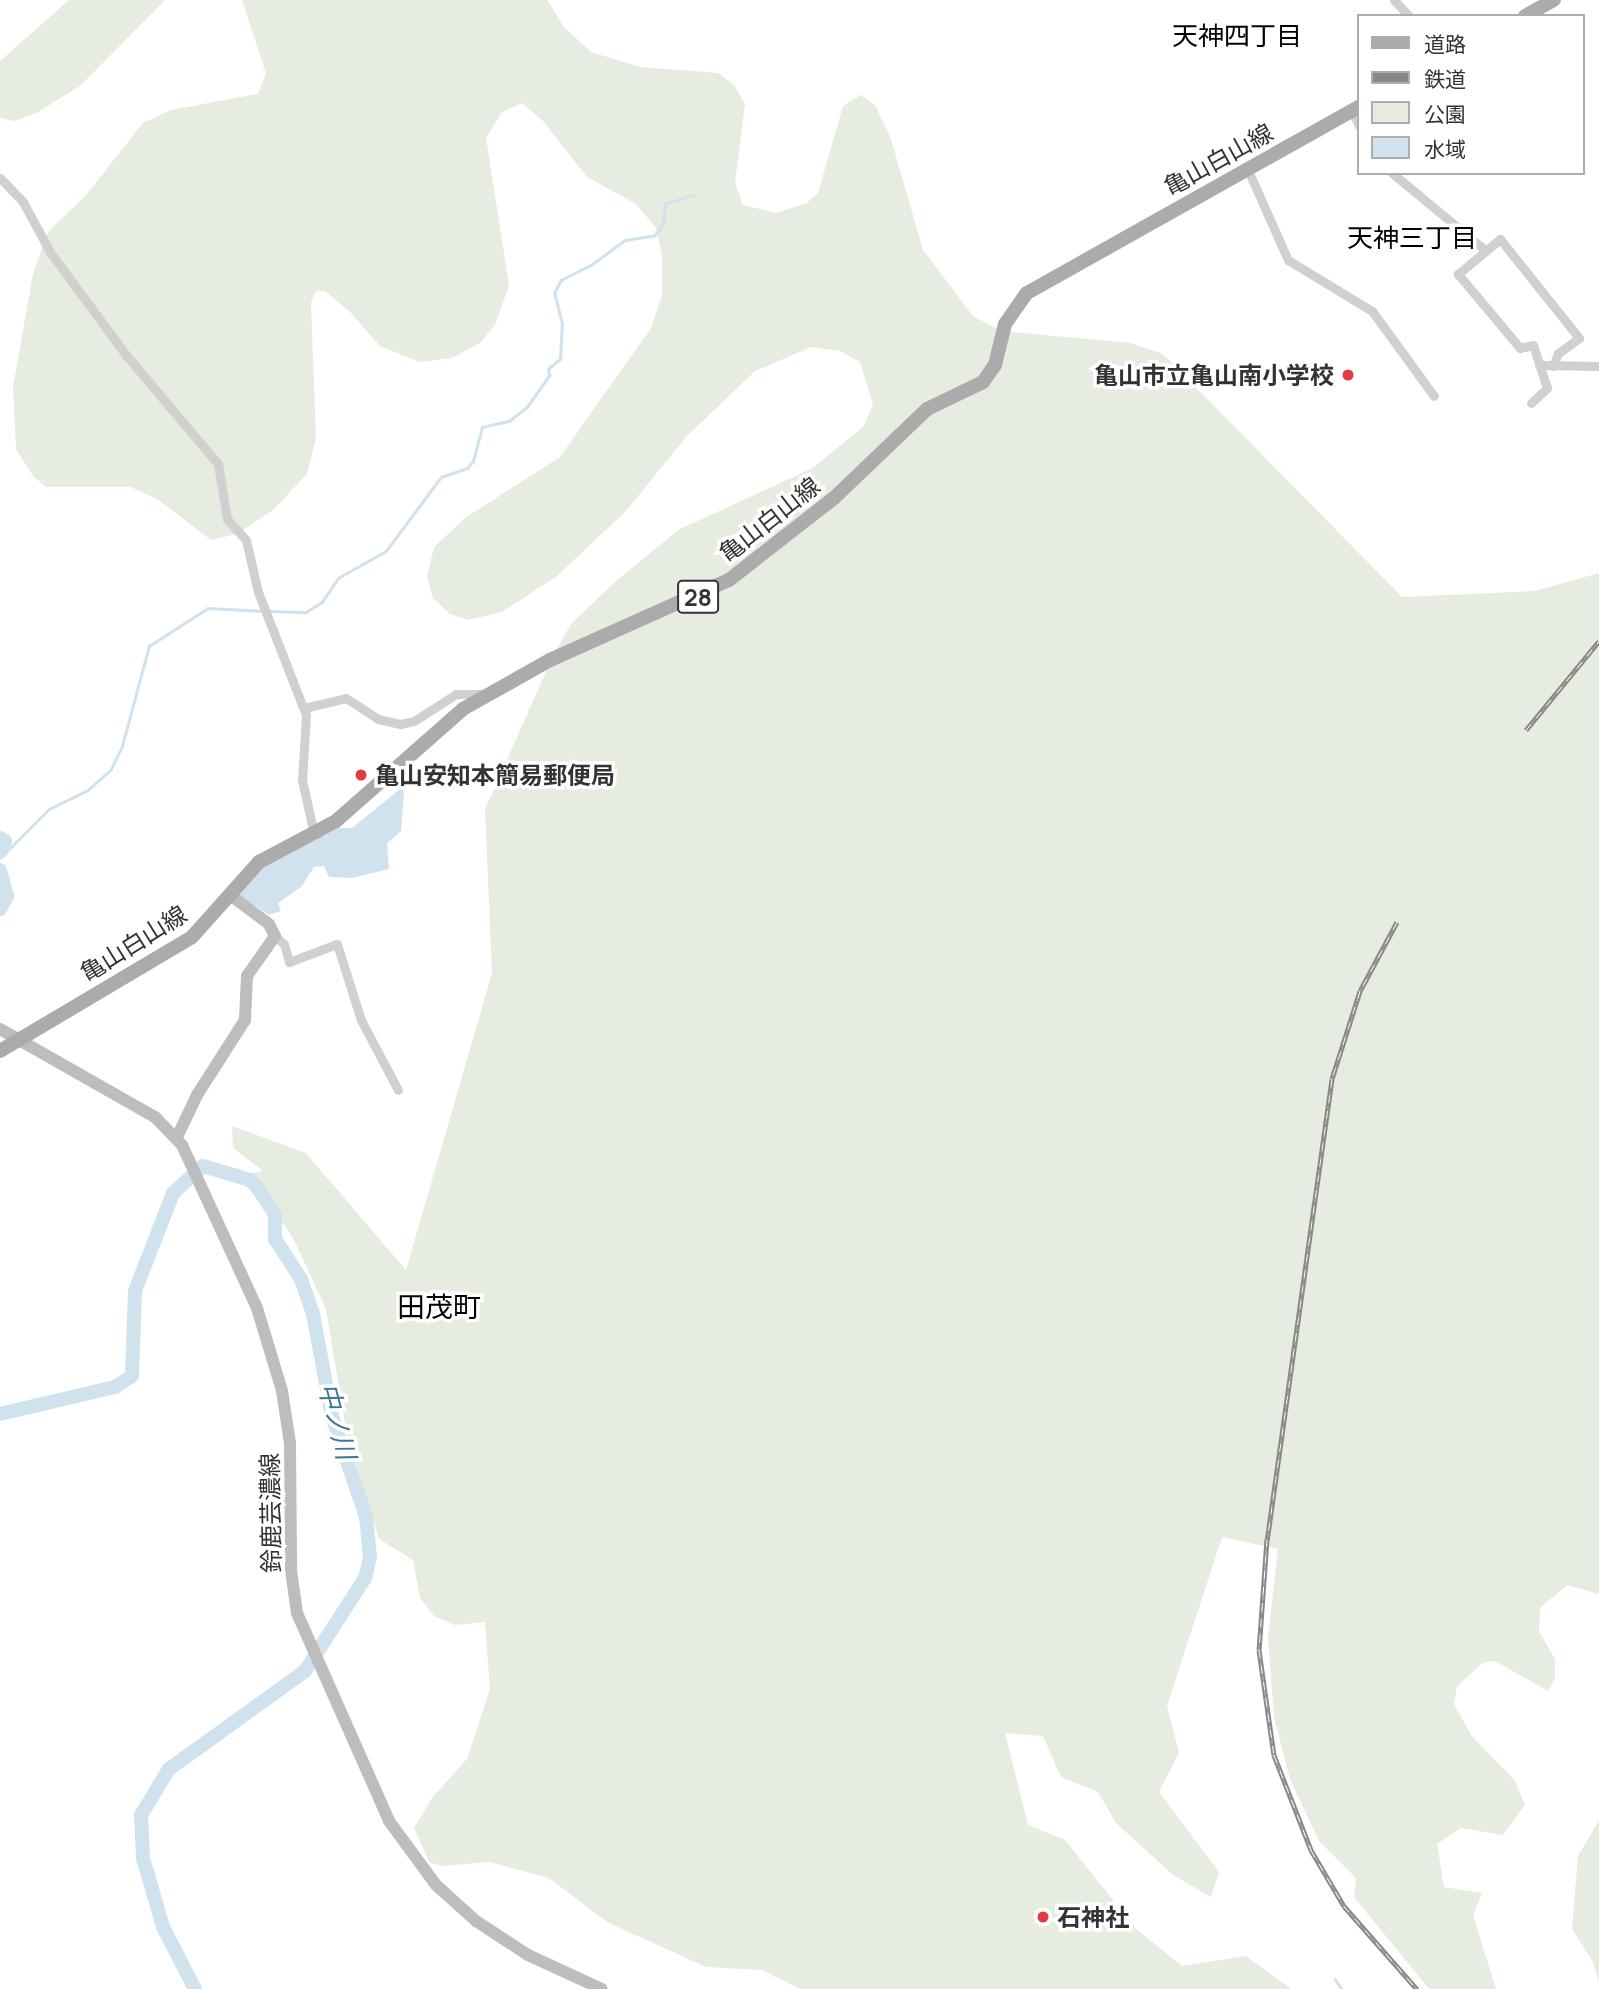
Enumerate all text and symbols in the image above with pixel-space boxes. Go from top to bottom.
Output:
legend [1358,14,1585,175]
district label: 天神四丁目 [1172,20,1302,52]
text: 道路 [1424,30,1466,58]
text: 鉄道 [1424,65,1466,93]
text: 公園 [1424,100,1466,128]
street label: 亀山白山線 [1159,117,1277,201]
text: 水域 [1424,135,1466,163]
district label: 天神三丁目 [1347,222,1477,254]
place label: 亀山市立亀山南小学校 [1094,361,1334,389]
marker: 亀山市立亀山南小学校 [1340,367,1356,383]
street label: 亀山白山線 [713,471,825,567]
road number: 28 [677,578,719,617]
place label: 亀山安知本簡易郵便局 [375,761,615,789]
marker: 亀山安知本簡易郵便局 [353,767,369,783]
street label: 亀山白山線 [74,899,192,987]
district label: 田茂町 [397,1289,481,1323]
water label: 中ノ川 [312,1379,362,1463]
street label: 鈴鹿芸濃線 [255,1453,285,1573]
place label: 石神社 [1057,1903,1129,1931]
marker: 石神社 [1035,1909,1051,1925]

